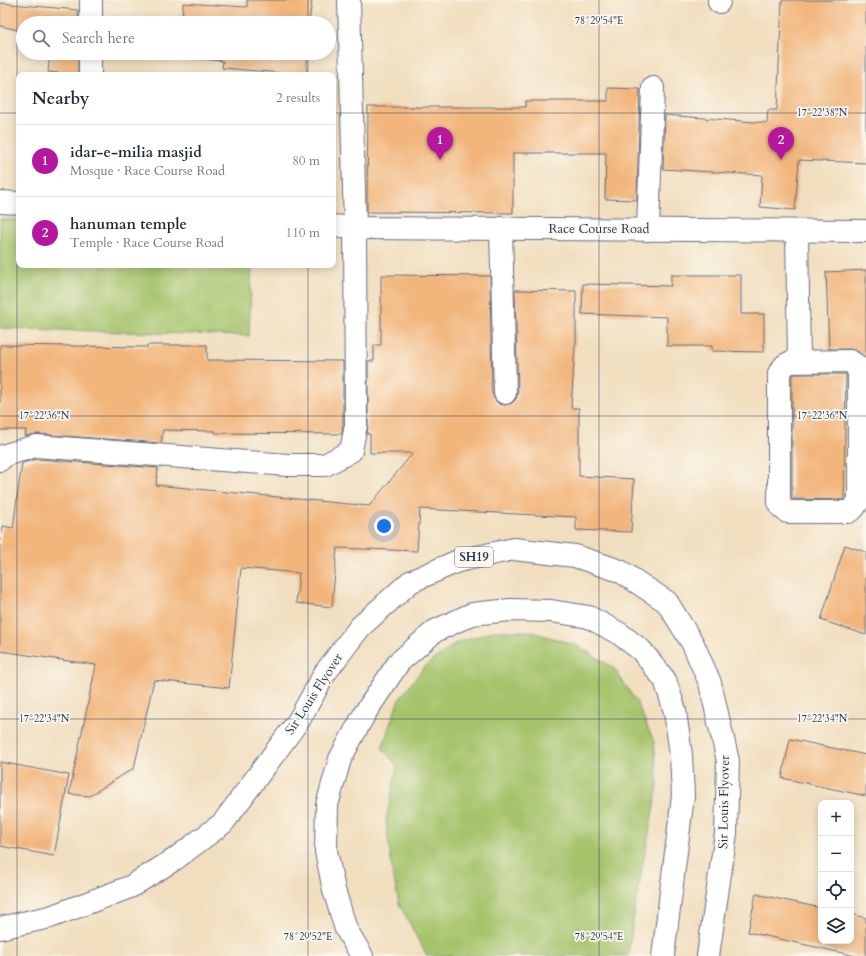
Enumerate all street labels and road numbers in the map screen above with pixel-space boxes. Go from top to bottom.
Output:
street label: Race Course Road [548,220,650,238]
road number: SH19 [455,547,493,567]
street label: Sir Louis Flyover [281,650,347,738]
street label: Sir Louis Flyover [714,755,734,849]

